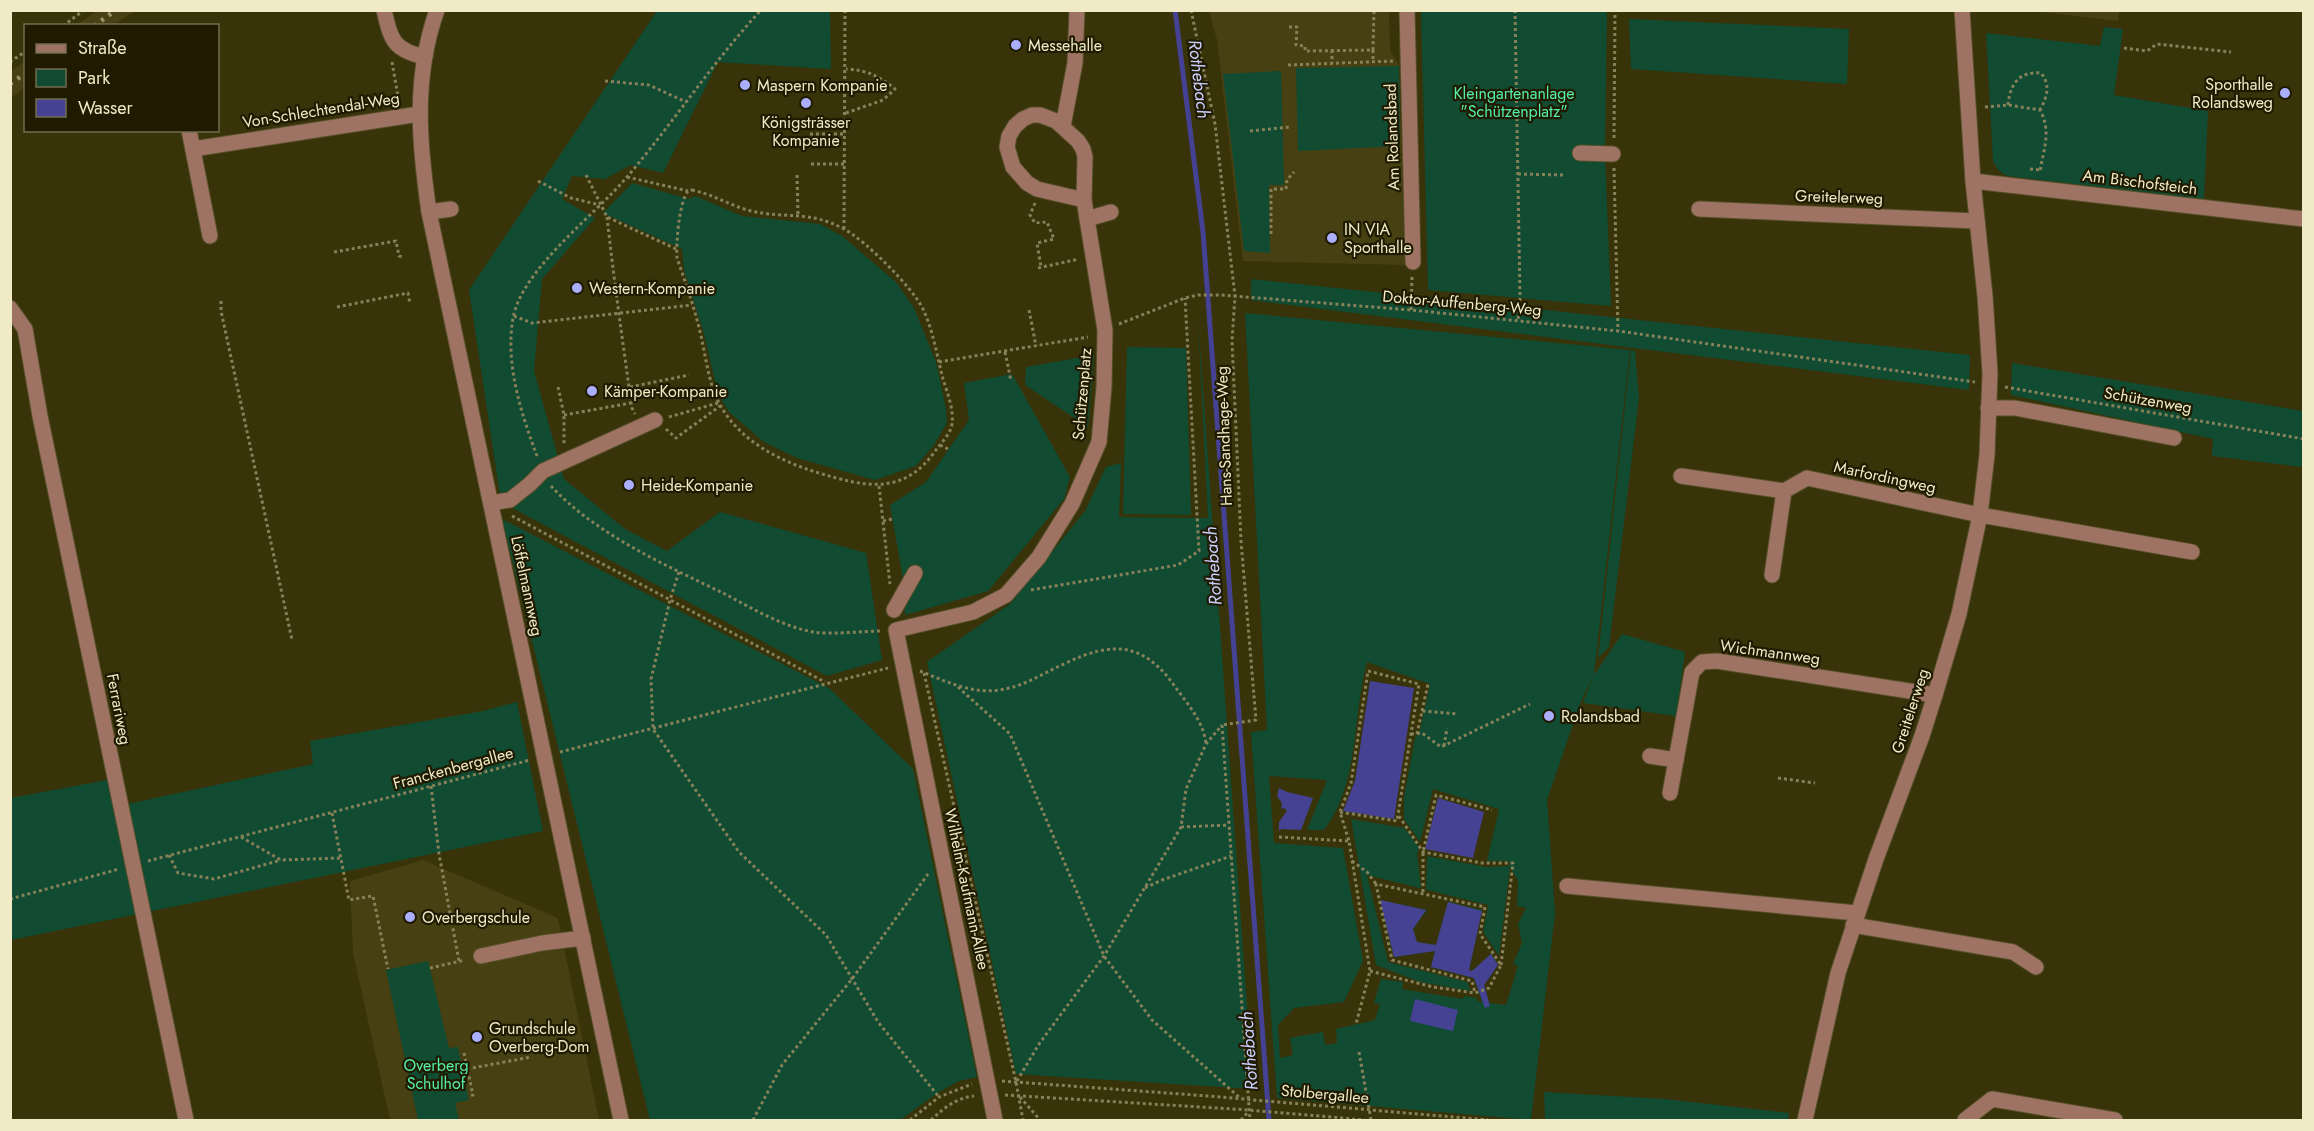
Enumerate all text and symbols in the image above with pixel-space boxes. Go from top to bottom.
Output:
legend [24,24,219,132]
place label: Messehalle [1028,34,1102,57]
text: Straße [78,35,126,61]
marker: Messehalle [1009,38,1023,52]
water label: Rothebach [1181,38,1217,120]
text: Park [78,65,110,91]
place label: Sporthalle Rolandsweg [2192,73,2273,114]
place label: Maspern Kompanie [757,74,888,97]
marker: Maspern Kompanie [738,78,752,92]
park label: Kleingartenanlage "Schützenplatz" [1453,82,1575,123]
street label: Am Rolandsbad [1379,83,1405,191]
street label: Von-Schlechtendal-Weg [241,86,401,134]
marker: Sporthalle Rolandsweg [2278,86,2292,100]
text: Wasser [78,95,133,121]
marker: Königsträsser Kompanie [799,96,813,110]
place label: Königsträsser Kompanie [761,111,851,152]
street label: Am Bischofsteich [2081,164,2199,200]
street label: Greitelerweg [1795,184,1883,210]
place label: IN VIA Sporthalle [1344,218,1412,259]
marker: IN VIA Sporthalle [1325,231,1339,245]
place label: Western-Kompanie [589,277,715,300]
marker: Western-Kompanie [570,281,584,295]
street label: Doktor-Auffenberg-Weg [1382,285,1542,321]
street label: Schützenplatz [1067,346,1098,441]
street label: Hans-Sandhage-Weg [1210,366,1238,506]
place label: Kämper-Kompanie [604,380,727,403]
street label: Schützenweg [2102,381,2194,419]
marker: Kämper-Kompanie [585,384,599,398]
street label: Marfordingweg [1832,455,1938,499]
place label: Heide-Kompanie [641,474,753,497]
marker: Heide-Kompanie [622,478,636,492]
water label: Rothebach [1197,526,1229,606]
street label: Löffelmannweg [505,534,549,638]
street label: Wichmannweg [1718,634,1822,670]
street label: Greitelerweg [1885,666,1935,756]
street label: Ferrariweg [101,671,137,747]
place label: Rolandsbad [1561,705,1640,728]
marker: Rolandsbad [1542,709,1556,723]
street label: Franckenbergallee [390,741,516,795]
street label: Wilhelm-Kaufmann-Allee [939,806,995,972]
place label: Overbergschule [422,906,530,929]
marker: Overbergschule [403,910,417,924]
water label: Rothebach [1233,1011,1265,1091]
place label: Grundschule Overberg-Dom [489,1017,590,1058]
marker: Grundschule Overberg-Dom [470,1030,484,1044]
park label: Overberg Schulhof [403,1054,469,1095]
street label: Stolbergallee [1280,1079,1370,1109]

